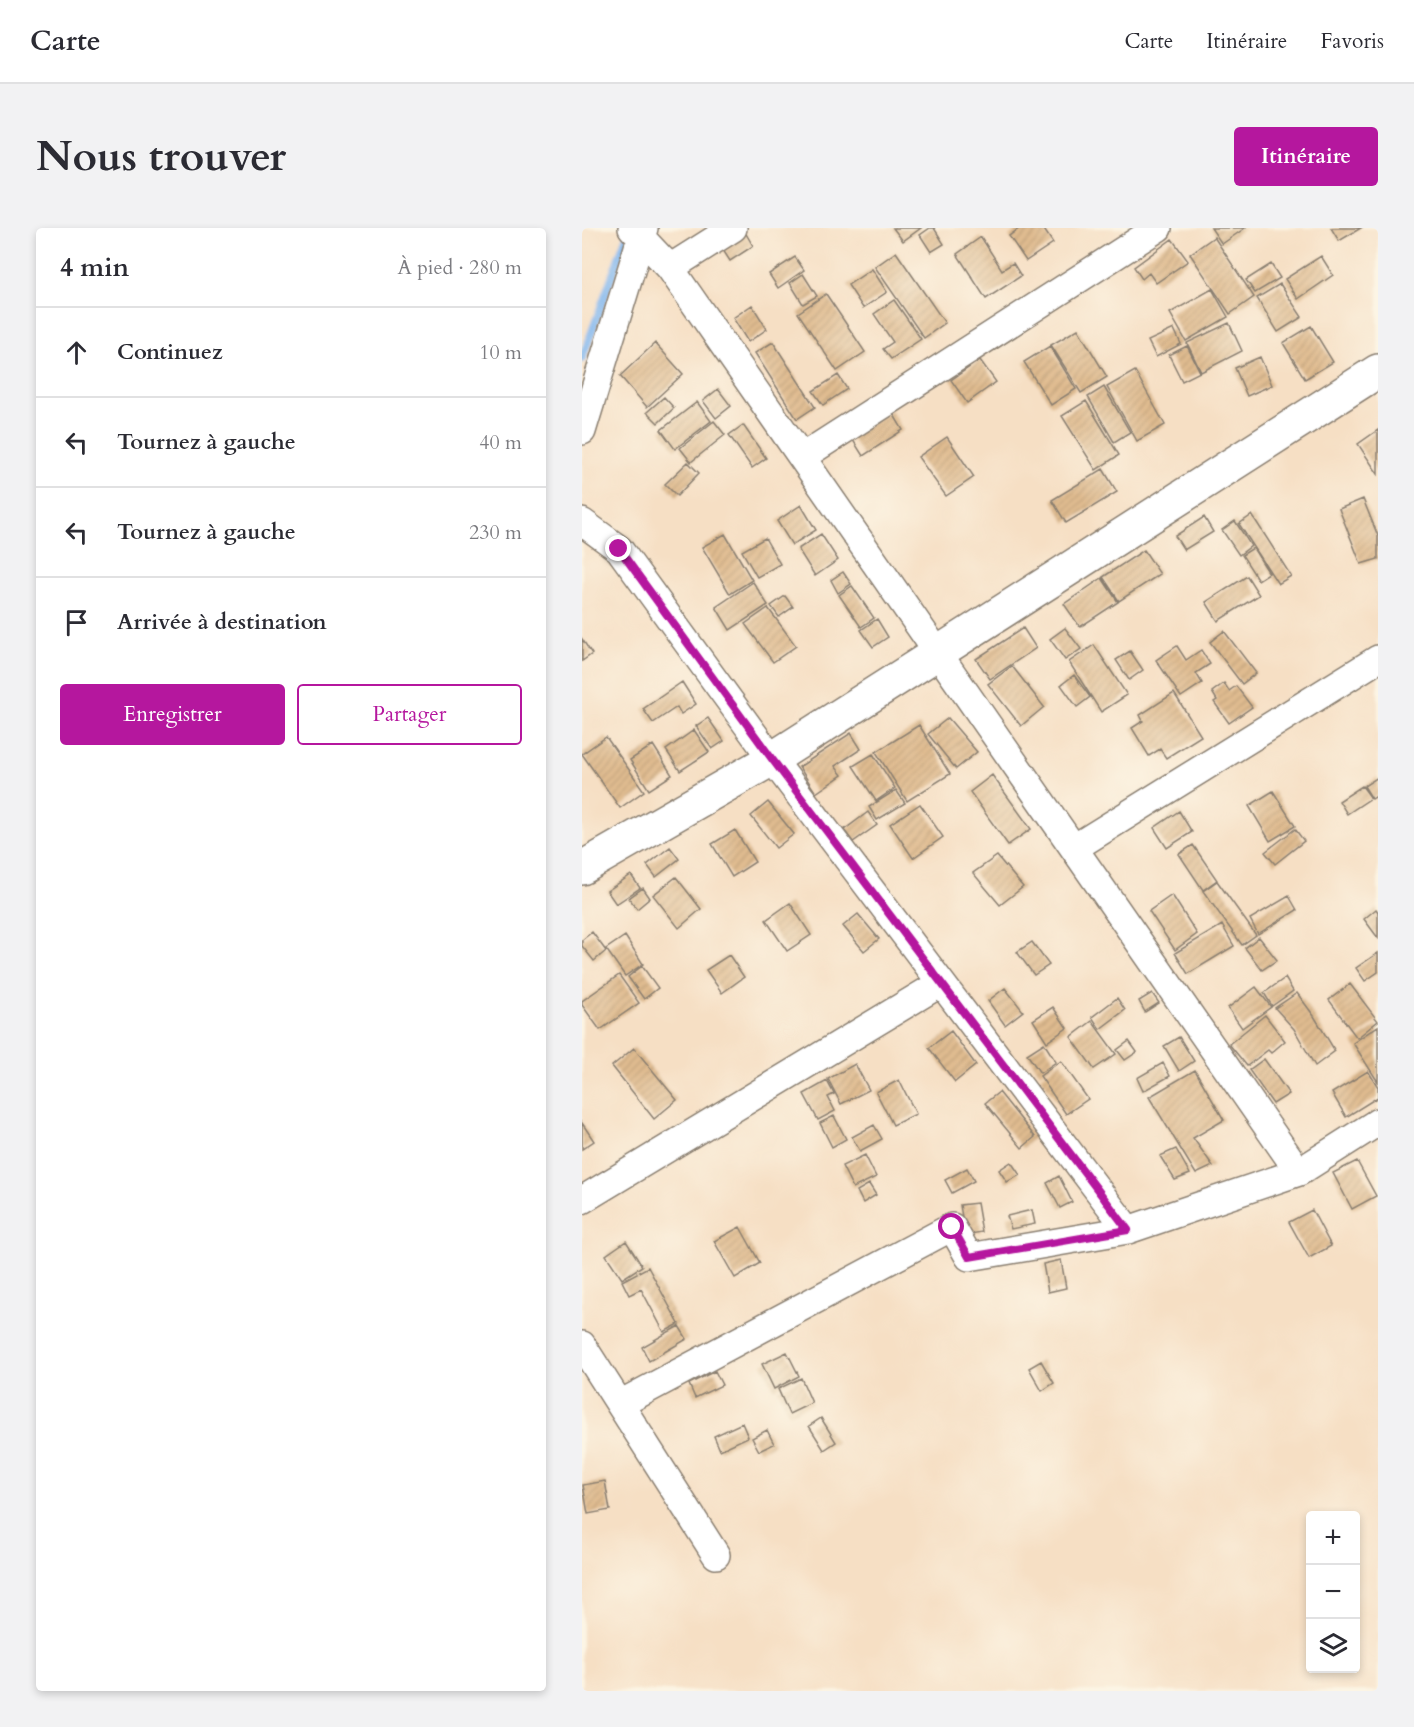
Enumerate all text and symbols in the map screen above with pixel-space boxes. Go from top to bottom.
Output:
text: Carte [30,22,101,60]
text: Carte [1124,27,1173,56]
text: Itinéraire [1206,27,1287,56]
text: Favoris [1320,27,1384,56]
button: Itinéraire [1234,127,1378,186]
text: Nous trouver [36,128,286,185]
text: 4 min [60,250,129,285]
text: À pied · 280 m [398,254,522,281]
icon: ahead [60,336,93,369]
text: Continuez [117,337,223,367]
text: 10 m [479,339,522,366]
icon: left [60,426,93,459]
text: Tournez à gauche [117,427,296,457]
text: 40 m [479,429,522,456]
icon: left [60,516,93,549]
text: Tournez à gauche [117,517,296,547]
text: 230 m [469,519,522,546]
route end [605,535,631,561]
icon: arrive [60,606,93,639]
text: Arrivée à destination [117,607,327,637]
button: Enregistrer [60,684,285,745]
button: Partager [297,684,522,745]
route start [938,1213,964,1239]
map controls [1306,1511,1360,1673]
button: + [1306,1511,1360,1565]
button: − [1306,1565,1360,1619]
button: layers [1306,1619,1360,1673]

